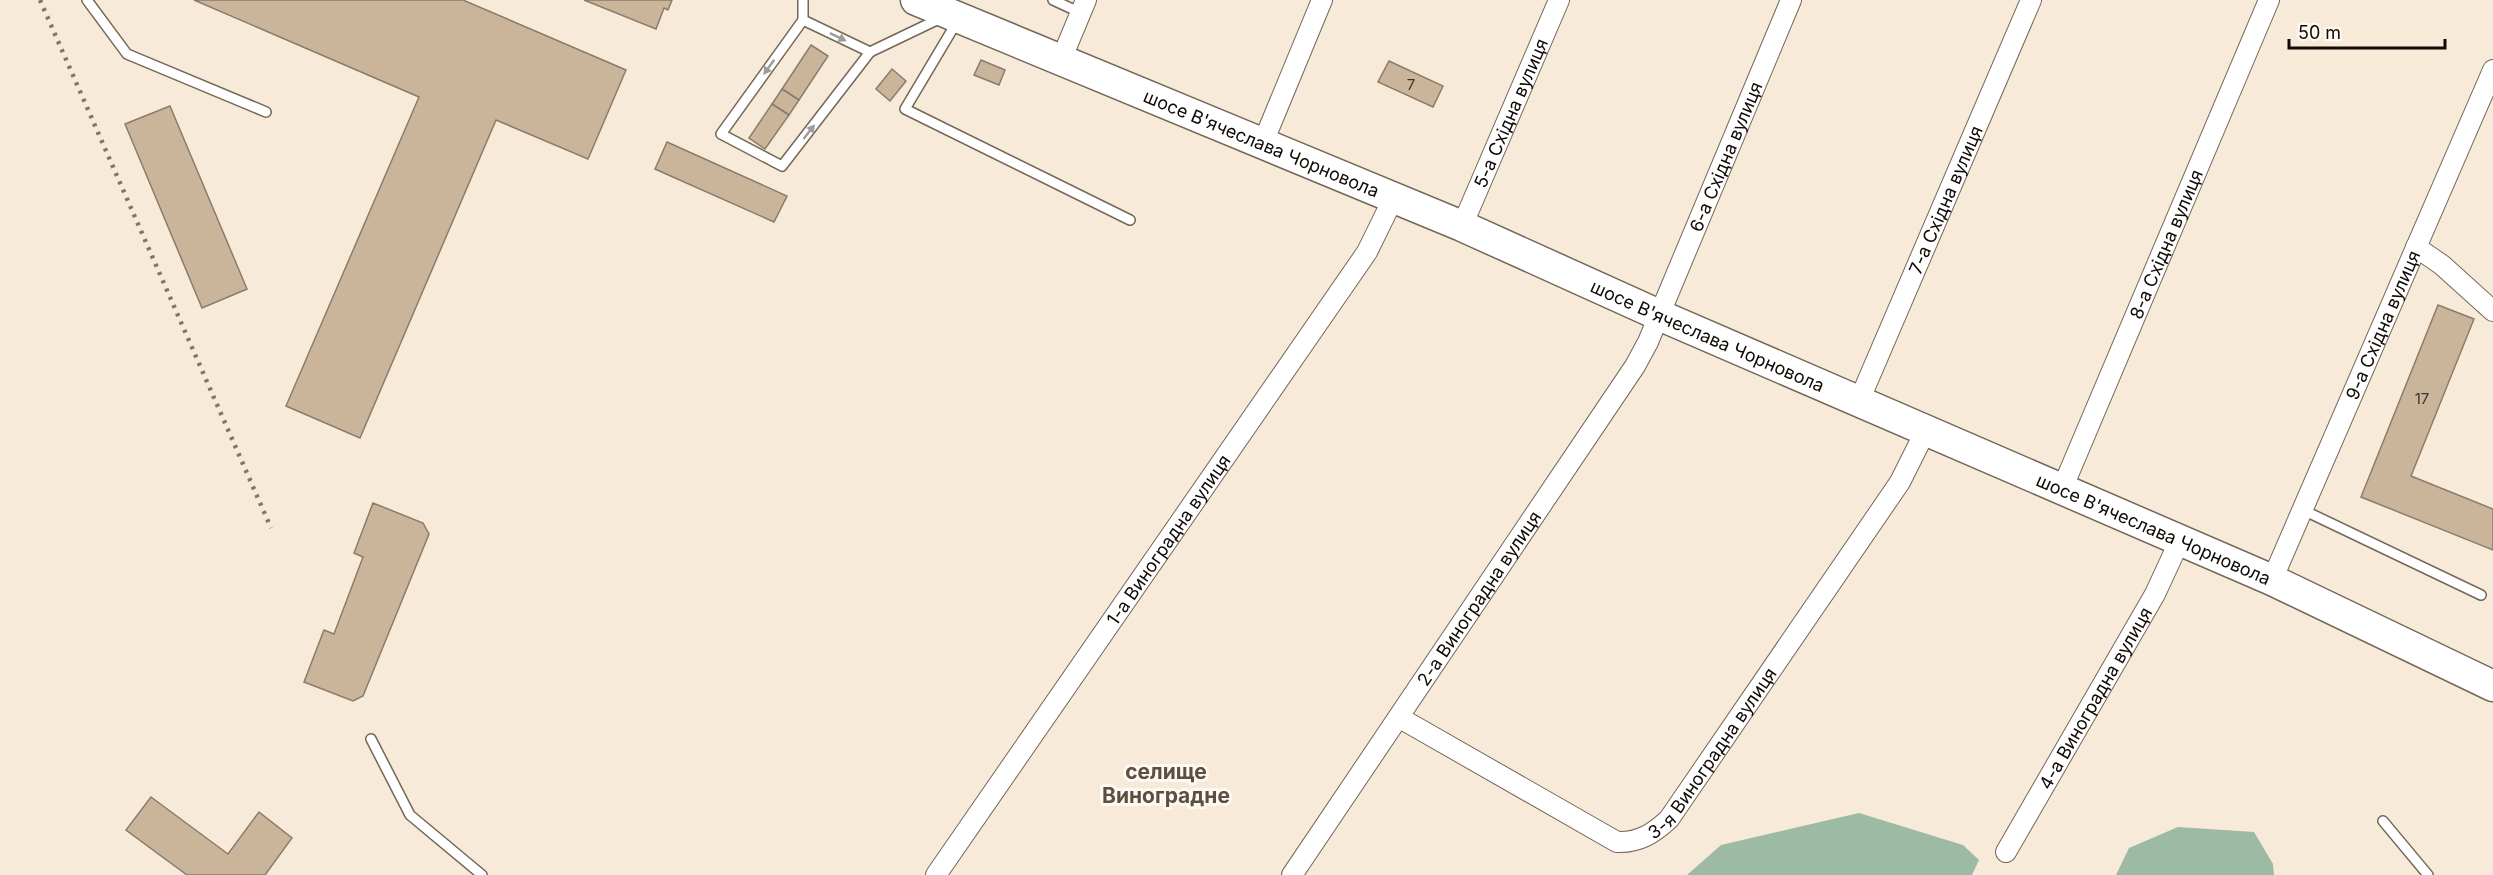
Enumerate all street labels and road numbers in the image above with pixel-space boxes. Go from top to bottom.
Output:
street label: 5-а Східна вулиця [1469,35,1552,191]
street label: 6-а Східна вулиця [1685,79,1766,235]
street label: шосе В'ячеслава Чорновола [1141,85,1382,201]
street label: 7-а Східна вулиця [1904,122,1986,277]
street label: 8-а Східна вулиця [2125,166,2207,322]
street label: 9-а Східна вулиця [2341,247,2424,403]
street label: шосе В'ячеслава Чорновола [1588,275,1828,396]
street label: 1-а Виноградна вулиця [1102,450,1234,629]
street label: шосе В'ячеслава Чорновола [2033,469,2274,589]
street label: 2-а Виноградна вулиця [1412,507,1545,689]
street label: 4-а Виноградна вулиця [2034,603,2156,793]
street label: 3-я Виноградна вулиця [1644,663,1780,843]

